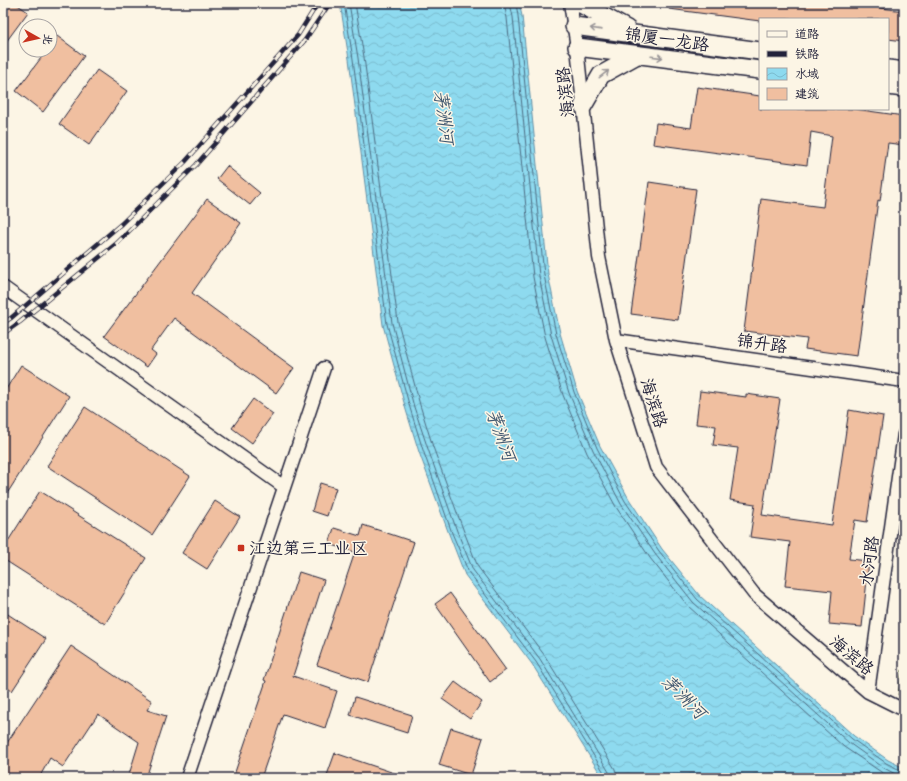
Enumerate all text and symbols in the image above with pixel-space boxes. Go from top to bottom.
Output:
north arrow [18,18,58,58]
legend [759,18,889,110]
street label: 锦厦一龙路 [624,23,710,55]
one-way arrow [590,25,603,33]
text: 道路 [795,27,819,41]
text: 北 [40,33,55,46]
text: 铁路 [795,47,819,61]
one-way arrow [650,53,663,61]
street label: 海滨路 [552,66,578,118]
text: 水域 [795,67,819,81]
one-way arrow [599,70,609,79]
text: 建筑 [795,87,819,101]
water label: 茅洲河 [430,89,459,148]
street label: 锦升路 [735,330,789,356]
street label: 海滨路 [637,376,671,430]
water label: 茅洲河 [481,406,522,467]
street label: 水河路 [856,534,882,588]
place label: 江边第三工业区 [249,538,368,558]
marker: 江边第三工业区 [236,543,246,553]
street label: 海滨路 [826,631,878,679]
water label: 茅洲河 [657,670,713,726]

